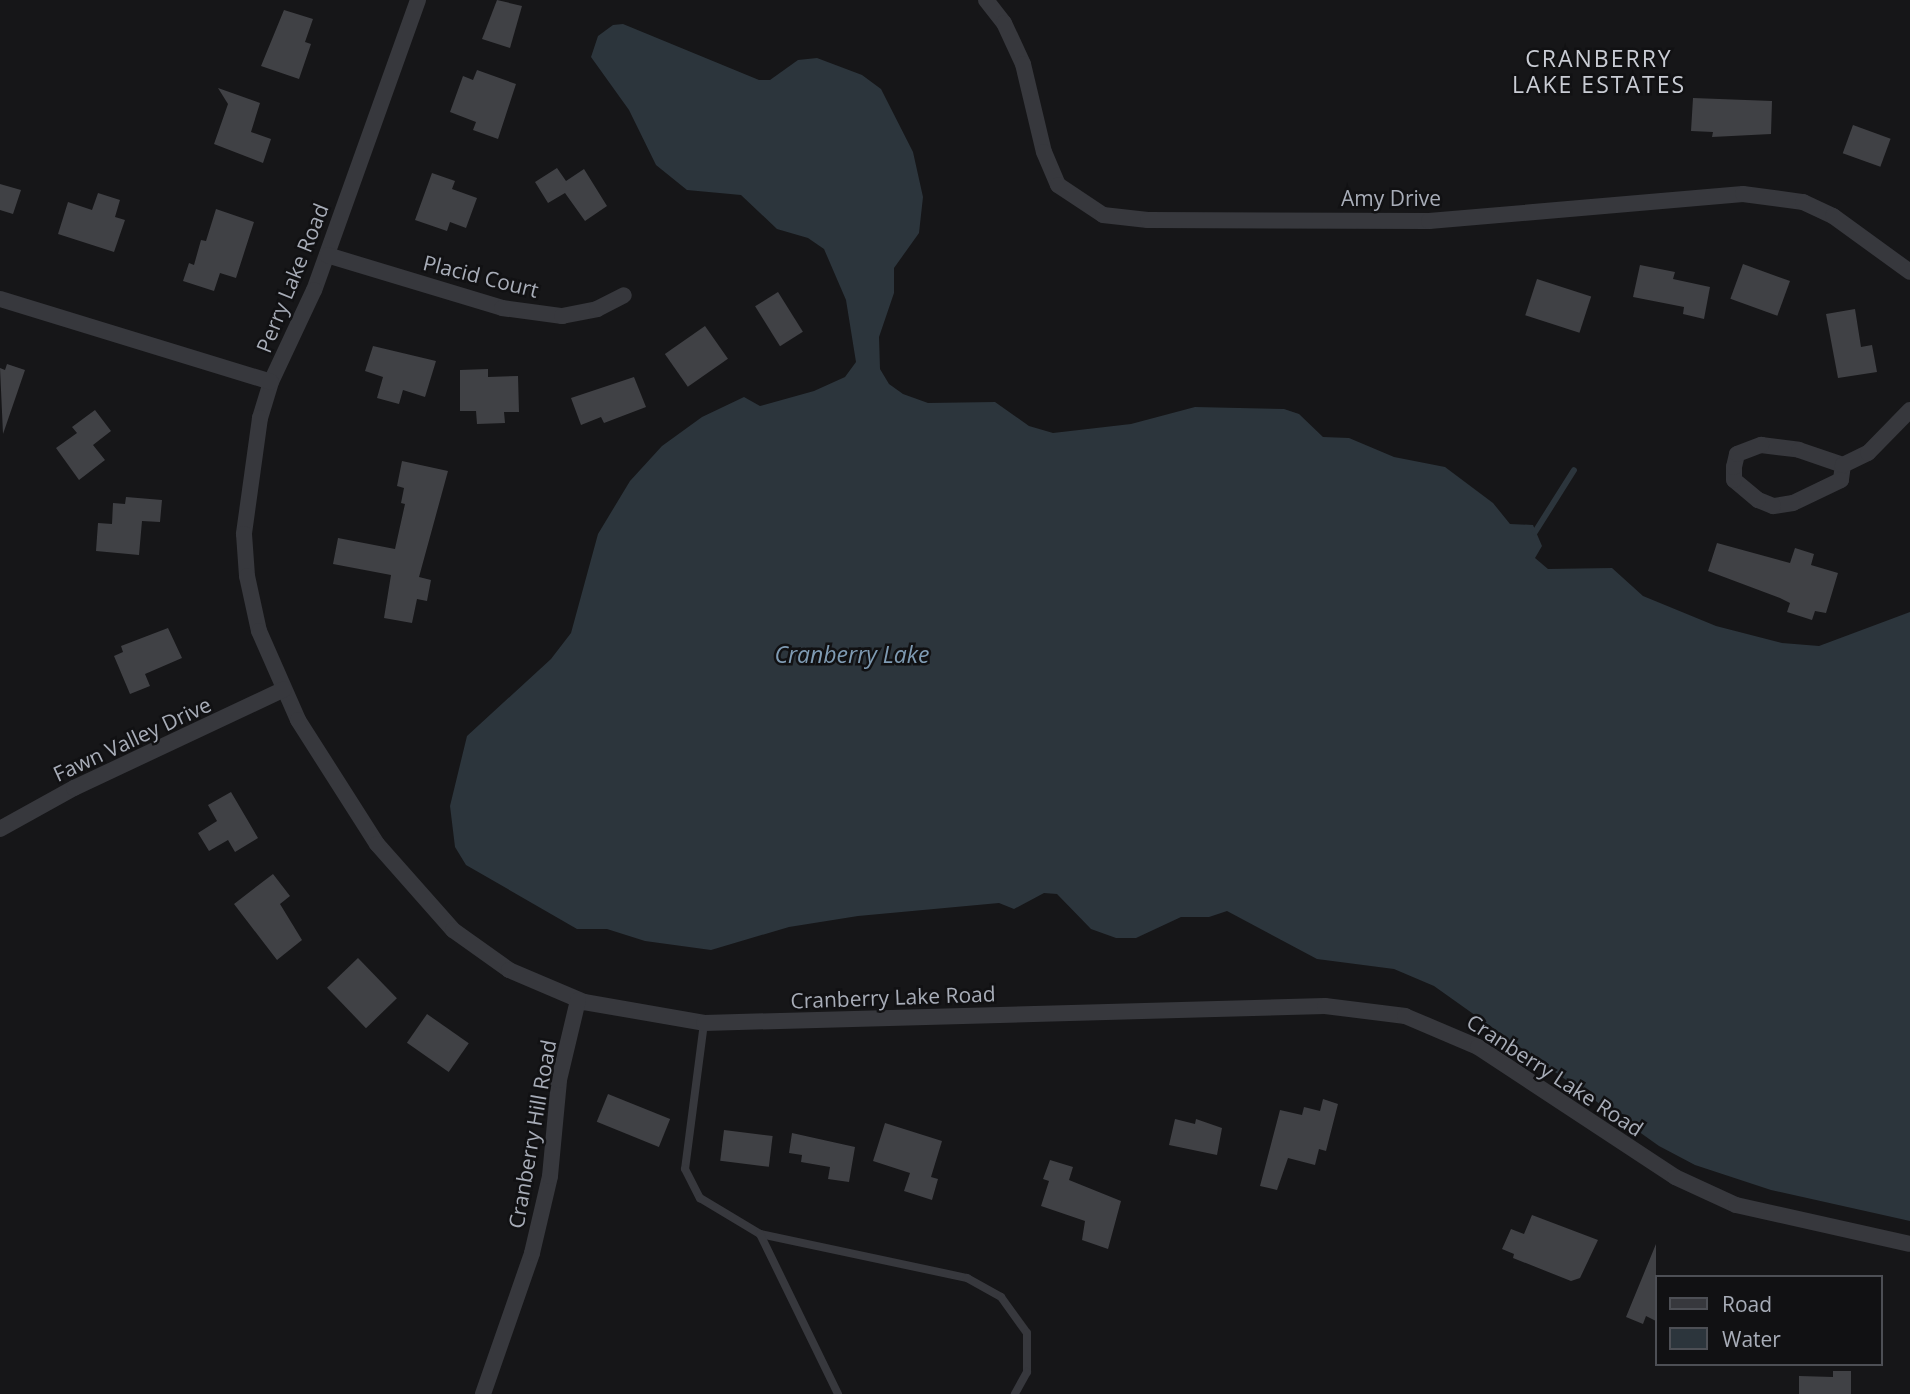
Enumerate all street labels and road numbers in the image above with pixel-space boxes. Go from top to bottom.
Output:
street label: Amy Drive [1341,185,1441,211]
street label: Perry Lake Road [251,200,333,356]
street label: Placid Court [421,249,541,303]
street label: Fawn Valley Drive [49,691,215,787]
street label: Cranberry Lake Road [790,981,996,1013]
street label: Cranberry Lake Road [1462,1009,1648,1141]
street label: Cranberry Hill Road [503,1038,561,1230]

